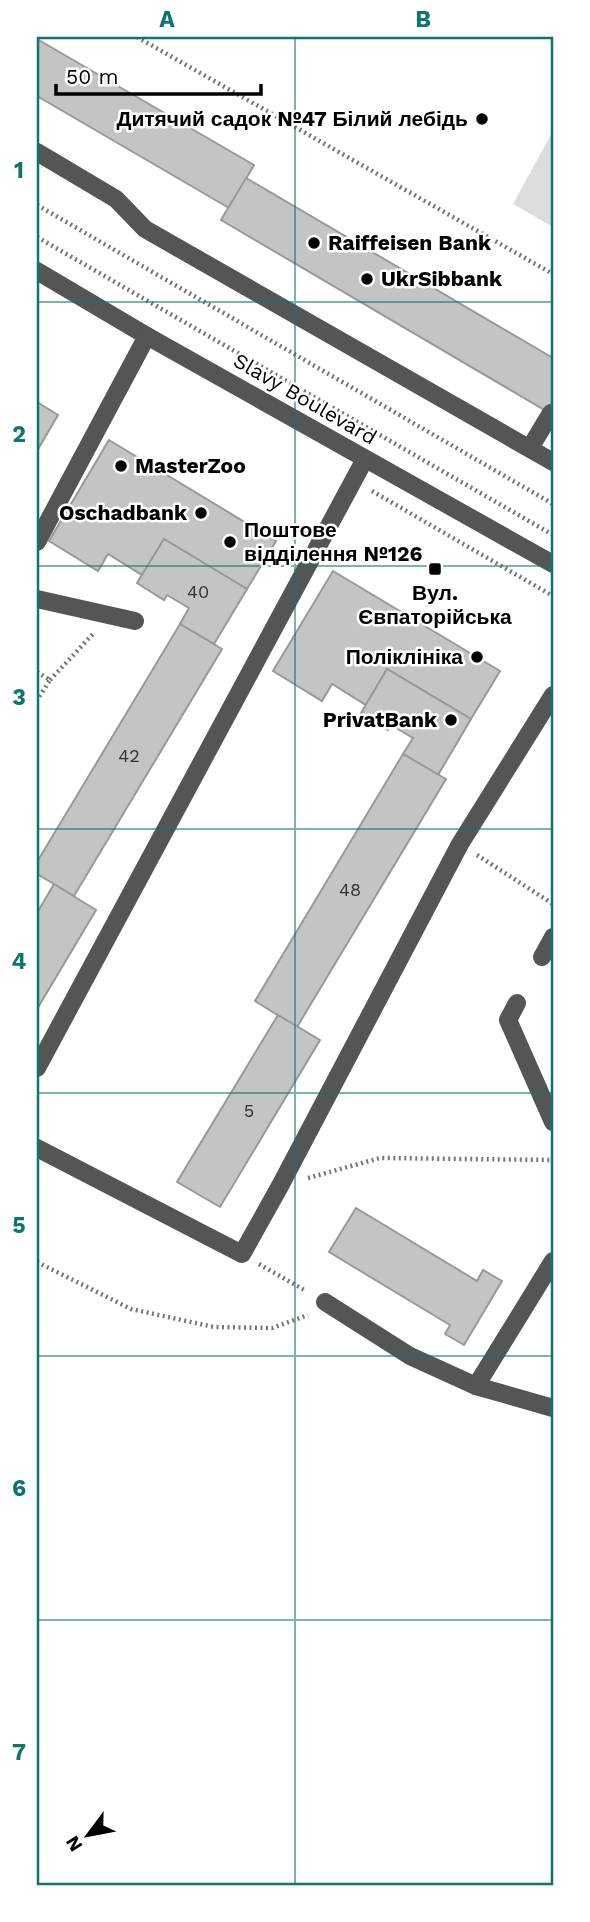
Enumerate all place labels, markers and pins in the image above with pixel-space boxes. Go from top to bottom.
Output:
place label: Дитячий садок №47 Білий лебідь [116,106,468,131]
marker: Дитячий садок №47 Білий лебідь [474,111,490,127]
place label: Raiffeisen Bank [328,230,492,255]
marker: Raiffeisen Bank [306,235,322,251]
place label: UkrSibbank [381,266,503,291]
marker: UkrSibbank [359,271,375,287]
place label: MasterZoo [135,453,246,478]
marker: MasterZoo [113,458,129,474]
place label: Oschadbank [59,500,188,525]
marker: Oschadbank [193,505,209,521]
place label: Поштове відділення №126 [244,517,423,566]
marker: Поштове відділення №126 [222,534,238,550]
marker: Вул. Євпаторійська [427,561,443,577]
place label: Вул. Євпаторійська [358,580,512,629]
place label: Поліклініка [346,644,463,669]
marker: Поліклініка [469,649,485,665]
place label: PrivatBank [323,707,438,732]
marker: PrivatBank [443,712,459,728]

